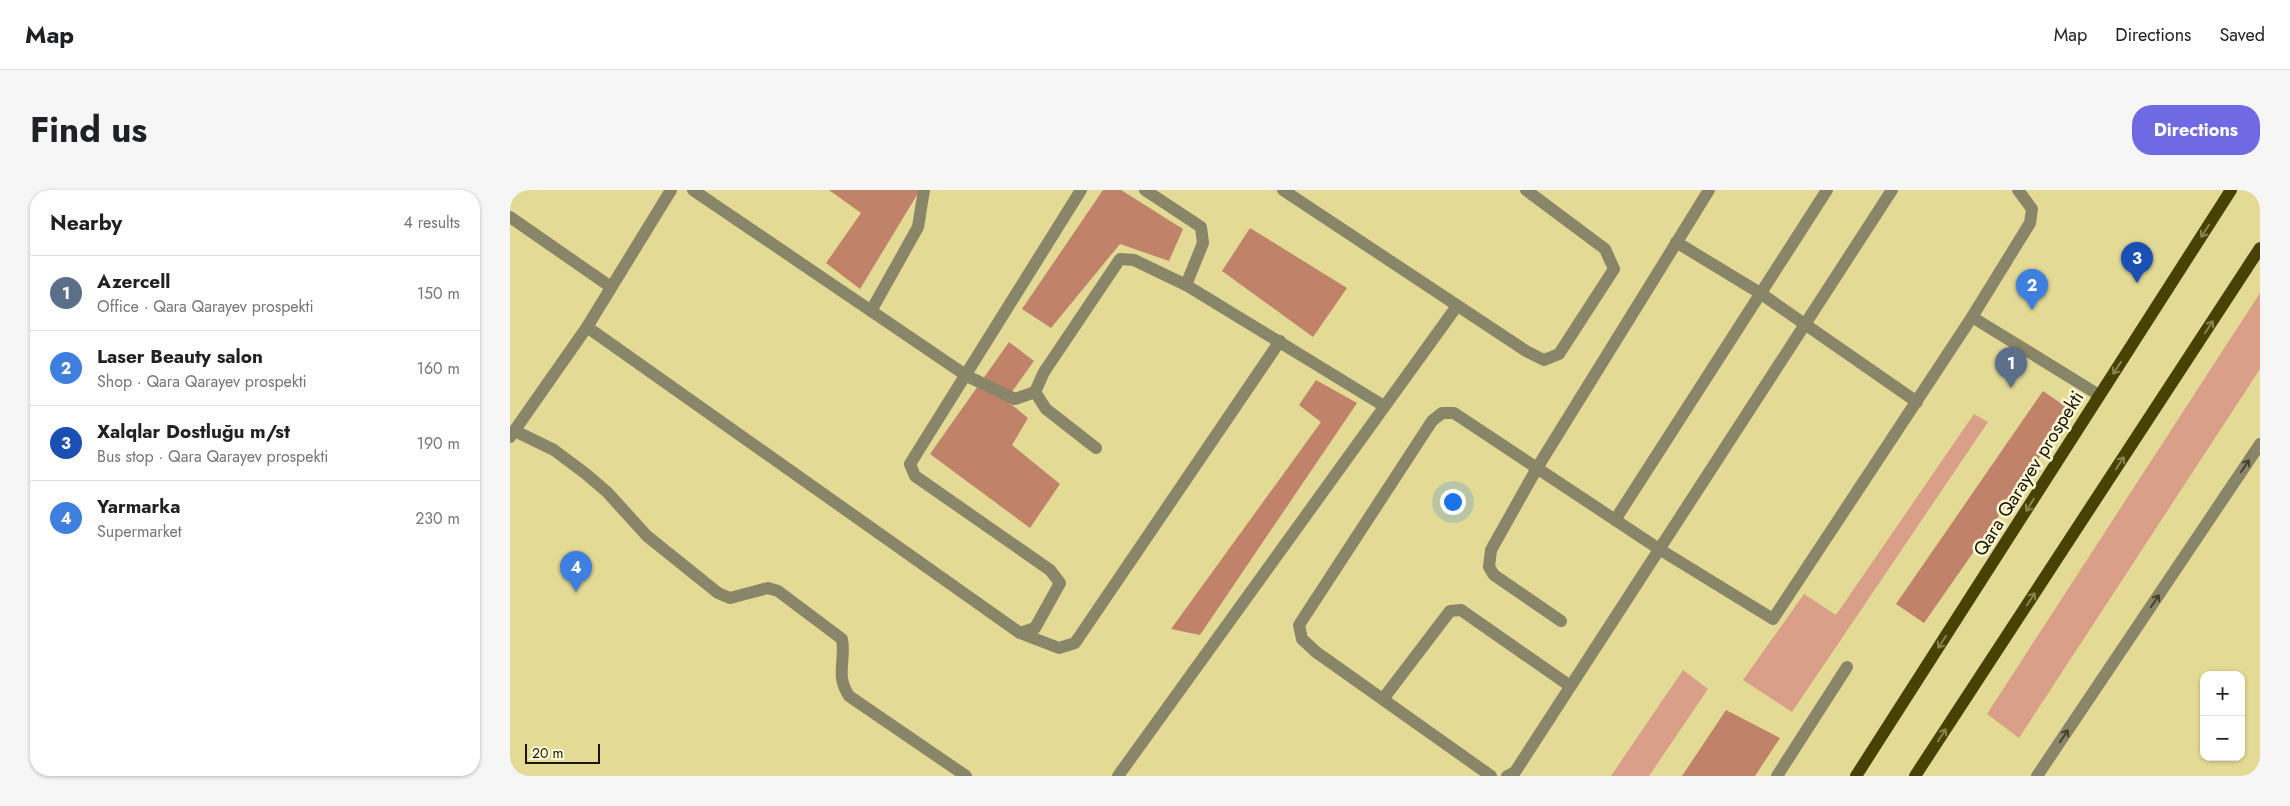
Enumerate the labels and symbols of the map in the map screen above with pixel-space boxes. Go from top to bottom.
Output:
one-way arrow [2200,224,2210,238]
pin: 3 [2121,242,2153,283]
pin: 2 [2016,269,2048,310]
one-way arrow [2203,320,2214,334]
pin: 1 [1995,347,2027,388]
one-way arrow [2111,360,2121,374]
street label: Qara Qarayev prospekti [1967,385,2090,561]
one-way arrow [2115,456,2125,470]
one-way arrow [2240,459,2250,473]
your location [1440,489,1466,515]
one-way arrow [2024,497,2034,511]
pin: 4 [560,551,592,592]
one-way arrow [2026,592,2036,606]
one-way arrow [2150,594,2160,608]
one-way arrow [1937,634,1947,648]
one-way arrow [1937,729,1947,743]
one-way arrow [2059,729,2069,743]
scale bar [525,741,600,764]

